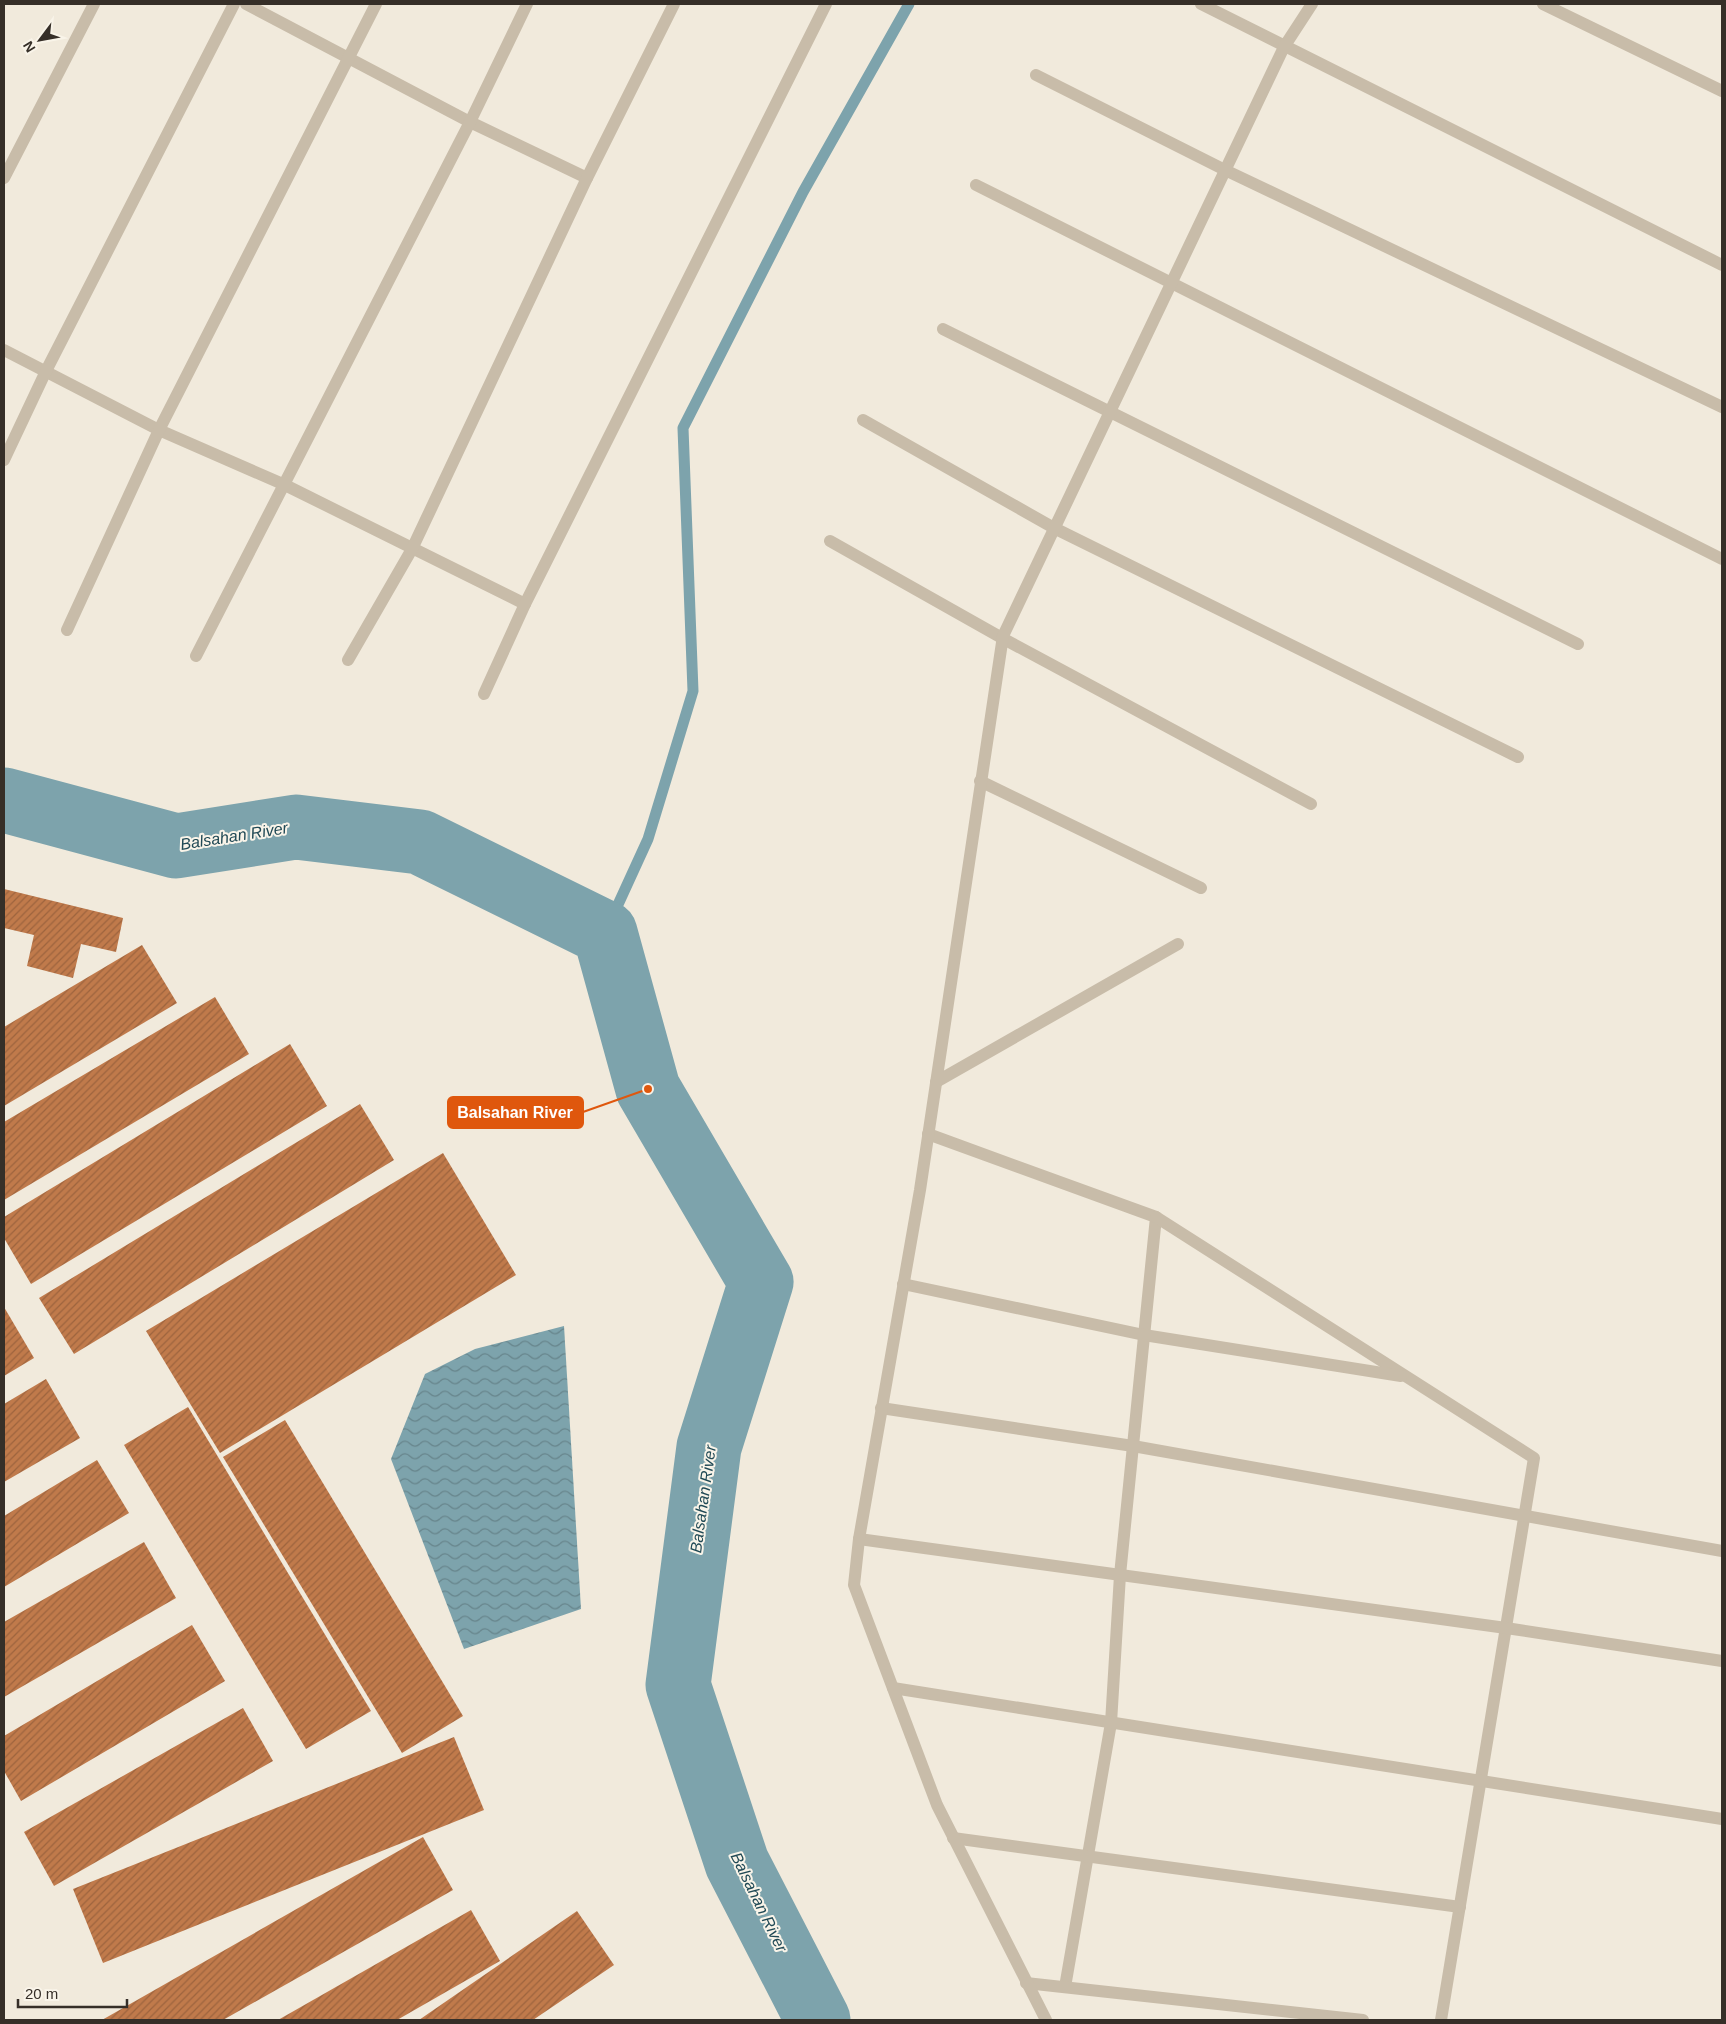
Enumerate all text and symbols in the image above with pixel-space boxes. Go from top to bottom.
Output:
north arrow [15,15,65,65]
text: N [20,38,38,55]
water label: Balsahan River [179,819,290,853]
callout: Balsahan River [448,1097,583,1128]
text: Balsahan River [457,1104,573,1121]
water label: Balsahan River [687,1443,719,1554]
water label: Balsahan River [728,1850,791,1955]
scale bar [18,1976,126,2008]
text: 20 m [25,1985,58,2002]

